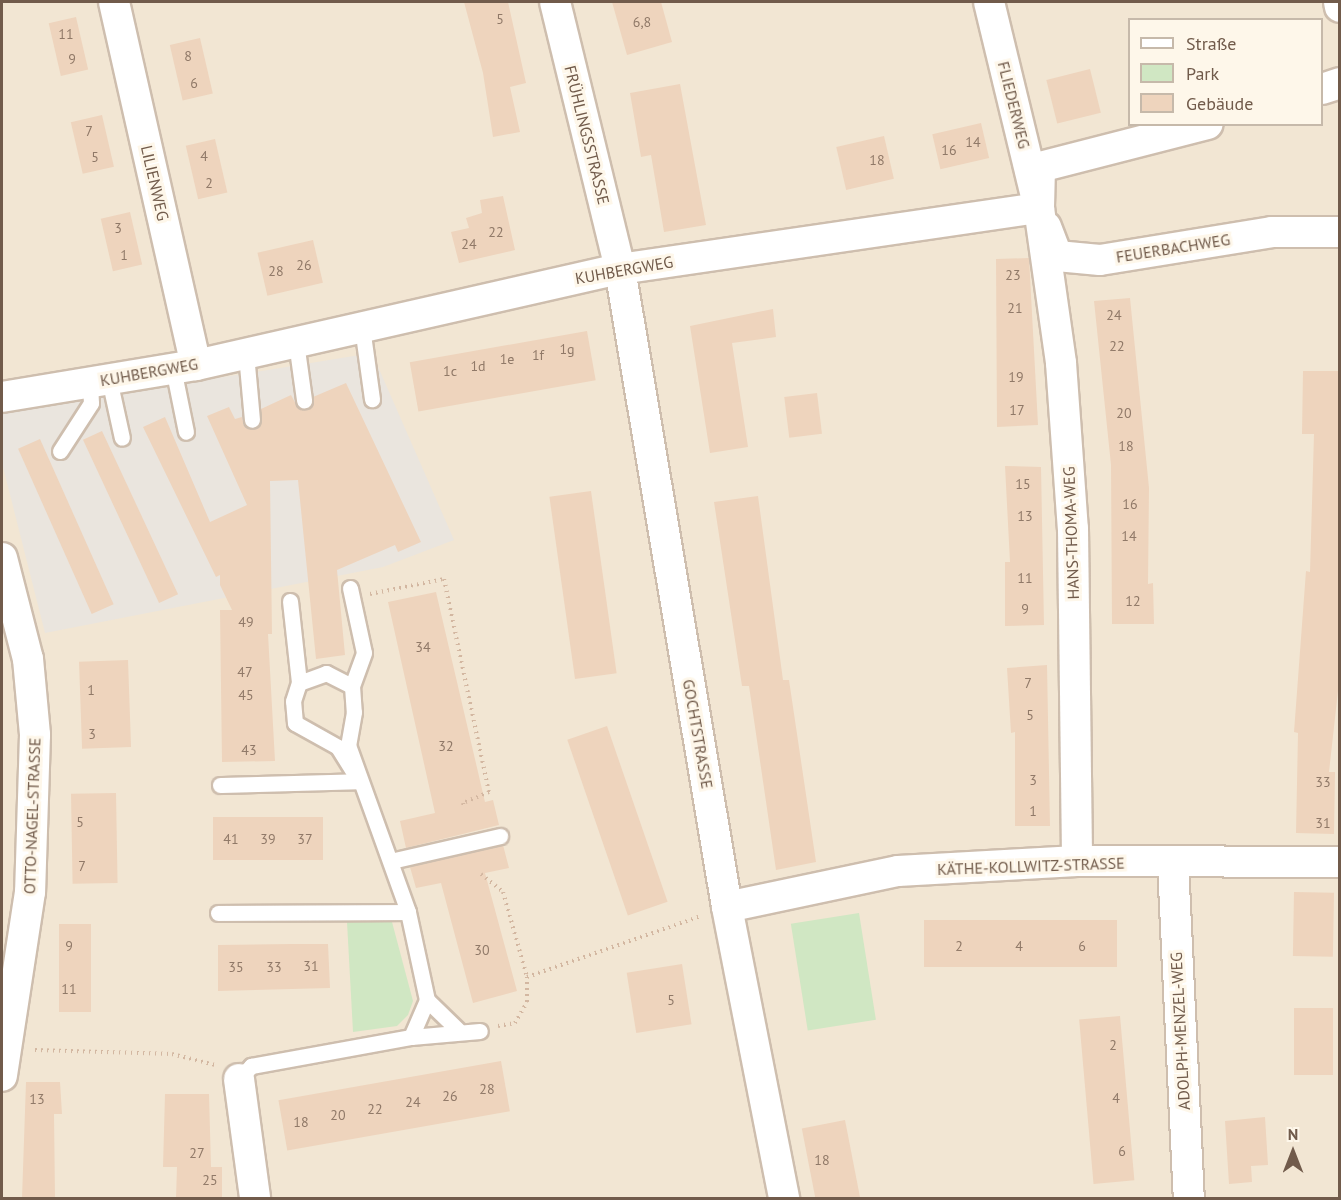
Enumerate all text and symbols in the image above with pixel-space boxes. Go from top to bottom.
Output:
house number: 5 [496,11,504,27]
house number: 6,8 [633,14,651,30]
legend [1128,18,1323,126]
house number: 11 [58,26,74,42]
text: Straße [1186,32,1237,55]
house number: 8 [184,48,192,64]
house number: 9 [68,51,76,67]
street label: FLIEDERWEG [994,59,1034,151]
text: Park [1186,62,1219,85]
street label: FRÜHLINGSSTRASSE [560,64,614,206]
house number: 6 [190,75,198,91]
text: Gebäude [1186,92,1253,115]
house number: 7 [85,123,93,139]
house number: 14 [965,134,981,150]
house number: 16 [941,142,957,158]
street label: LILIENWEG [137,143,173,223]
house number: 4 [200,148,208,164]
house number: 5 [91,149,99,165]
house number: 18 [869,152,885,168]
house number: 2 [205,175,213,191]
house number: 3 [114,220,122,236]
house number: 22 [488,224,504,240]
street label: FEUERBACHWEG [1115,230,1231,266]
house number: 24 [461,236,477,252]
house number: 1 [120,247,128,263]
street label: KUHBERGWEG [574,252,674,288]
house number: 26 [296,257,312,273]
house number: 28 [268,263,284,279]
house number: 23 [1005,267,1021,283]
house number: 21 [1007,300,1023,316]
house number: 24 [1106,307,1122,323]
house number: 22 [1109,338,1125,354]
house number: 1g [559,341,575,357]
house number: 1f [532,347,544,363]
house number: 1e [500,351,514,367]
street label: KUHBERGWEG [99,354,199,390]
house number: 1d [470,358,486,374]
house number: 1c [443,363,457,379]
house number: 19 [1008,369,1024,385]
house number: 17 [1009,402,1025,418]
house number: 20 [1116,405,1132,421]
house number: 18 [1118,438,1134,454]
street label: HANS-THOMA-WEG [1059,466,1083,600]
house number: 15 [1015,476,1031,492]
house number: 16 [1122,496,1138,512]
house number: 13 [1017,508,1033,524]
house number: 14 [1121,528,1137,544]
house number: 11 [1017,570,1033,586]
house number: 12 [1125,593,1141,609]
house number: 9 [1021,601,1029,617]
house number: 49 [238,614,254,630]
house number: 34 [415,639,431,655]
house number: 47 [237,664,253,680]
house number: 7 [1024,675,1032,691]
street label: GOCHTSTRASSE [679,678,717,790]
house number: 1 [87,682,95,698]
house number: 45 [238,687,254,703]
house number: 5 [1026,707,1034,723]
house number: 3 [88,726,96,742]
street label: OTTO-NAGEL-STRASSE [20,737,44,895]
house number: 32 [438,738,454,754]
house number: 43 [241,742,257,758]
house number: 3 [1029,772,1037,788]
house number: 33 [1315,774,1331,790]
house number: 1 [1029,803,1037,819]
house number: 5 [76,814,84,830]
house number: 31 [1315,815,1331,831]
house number: 41 [223,831,239,847]
house number: 39 [260,831,276,847]
house number: 37 [297,831,313,847]
street label: KÄTHE-KOLLWITZ-STRASSE [937,853,1125,879]
house number: 7 [78,858,86,874]
house number: 9 [65,938,73,954]
house number: 2 [955,938,963,954]
house number: 4 [1015,938,1023,954]
house number: 6 [1078,938,1086,954]
house number: 30 [474,942,490,958]
street label: ADOLPH-MENZEL-WEG [1166,952,1194,1110]
house number: 31 [303,958,319,974]
house number: 35 [228,959,244,975]
house number: 33 [266,959,282,975]
house number: 11 [61,981,77,997]
house number: 5 [667,992,675,1008]
house number: 2 [1109,1037,1117,1053]
house number: 28 [479,1081,495,1097]
house number: 26 [442,1088,458,1104]
house number: 4 [1112,1090,1120,1106]
house number: 13 [29,1091,45,1107]
house number: 24 [405,1094,421,1110]
house number: 22 [367,1101,383,1117]
house number: 20 [330,1107,346,1123]
house number: 18 [293,1114,309,1130]
north arrow [1263,1122,1323,1182]
text: N [1288,1124,1298,1144]
house number: 6 [1118,1143,1126,1159]
house number: 27 [189,1145,205,1161]
house number: 18 [814,1152,830,1168]
house number: 25 [202,1172,218,1188]

